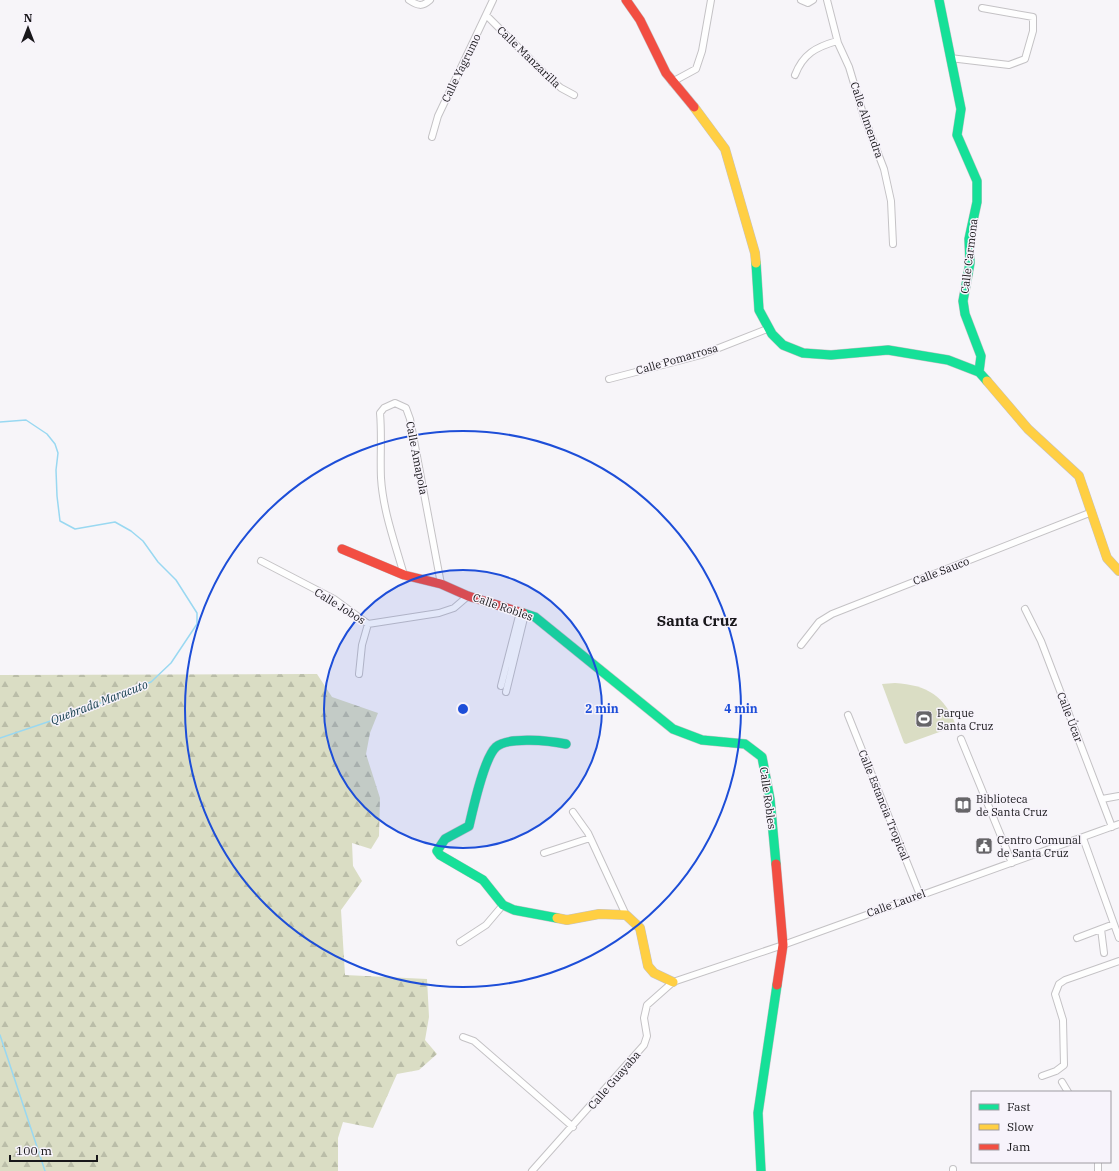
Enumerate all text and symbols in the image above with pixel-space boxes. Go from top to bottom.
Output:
north arrow [8,8,48,48]
text: N [24,11,33,25]
street label: Calle Manzarilla [494,23,564,91]
street label: Calle Yagrumo [438,31,484,105]
street label: Calle Almendra [847,80,887,160]
street label: Calle Carmona [957,218,981,294]
street label: Calle Pomarrosa [634,341,720,377]
street label: Calle Amapola [403,420,431,496]
street label: Calle Sauco [911,554,971,588]
street label: Calle Jobos [312,585,368,627]
street label: Calle Robles [471,590,535,624]
district label: Santa Cruz [657,611,737,630]
water label: Quebrada Maracuto [48,676,150,727]
street label: Calle Úcar [1054,690,1086,744]
text: 2 min [585,701,619,716]
text: 4 min [724,701,758,716]
centre of rings [456,702,470,716]
place label: Parque Santa Cruz [937,706,994,733]
sports icon: Parque Santa Cruz [914,709,934,729]
street label: Calle Estancia Tropical [855,748,913,862]
street label: Calle Robles [757,766,779,830]
place label: Biblioteca de Santa Cruz [976,792,1048,819]
library icon: Biblioteca de Santa Cruz [953,795,973,815]
place label: Centro Comunal de Santa Cruz [997,833,1081,860]
public building icon: Centro Comunal de Santa Cruz [974,836,994,856]
street label: Calle Laurel [865,886,927,920]
street label: Calle Guayaba [585,1048,643,1112]
legend [971,1091,1111,1163]
text: Fast [1007,1099,1031,1114]
text: Slow [1007,1119,1034,1134]
scale bar [10,1137,97,1163]
text: Jam [1007,1139,1031,1154]
text: 100 m [16,1143,52,1158]

